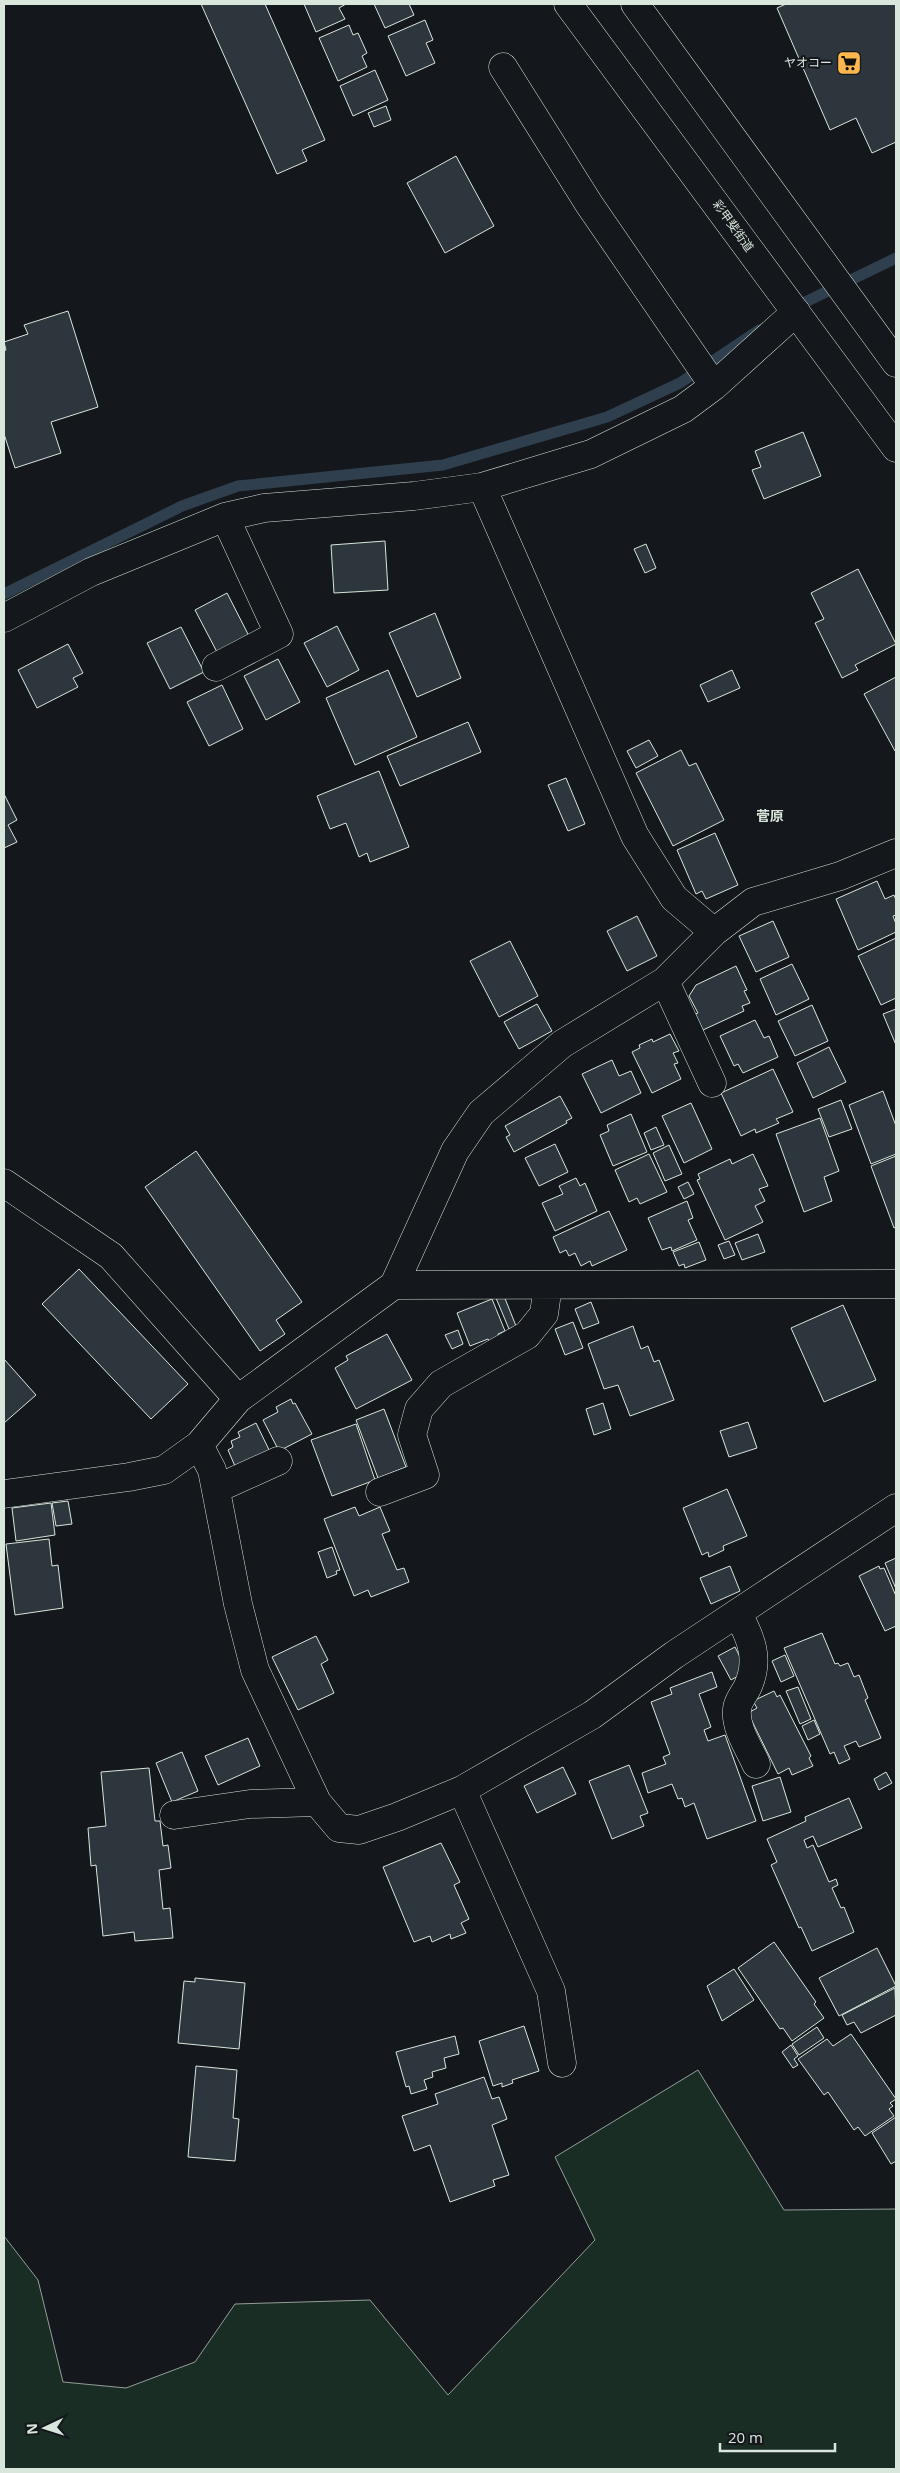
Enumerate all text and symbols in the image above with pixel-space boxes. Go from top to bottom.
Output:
supermarket icon: ヤオコー [836,50,862,76]
place label: ヤオコー [784,54,832,71]
street label: 彩甲斐街道 [709,196,758,255]
district label: 菅原 [756,806,784,825]
north arrow [20,2403,70,2453]
scale bar [720,2420,835,2452]
text: N [22,2423,41,2435]
text: 20 m [728,2427,763,2447]

